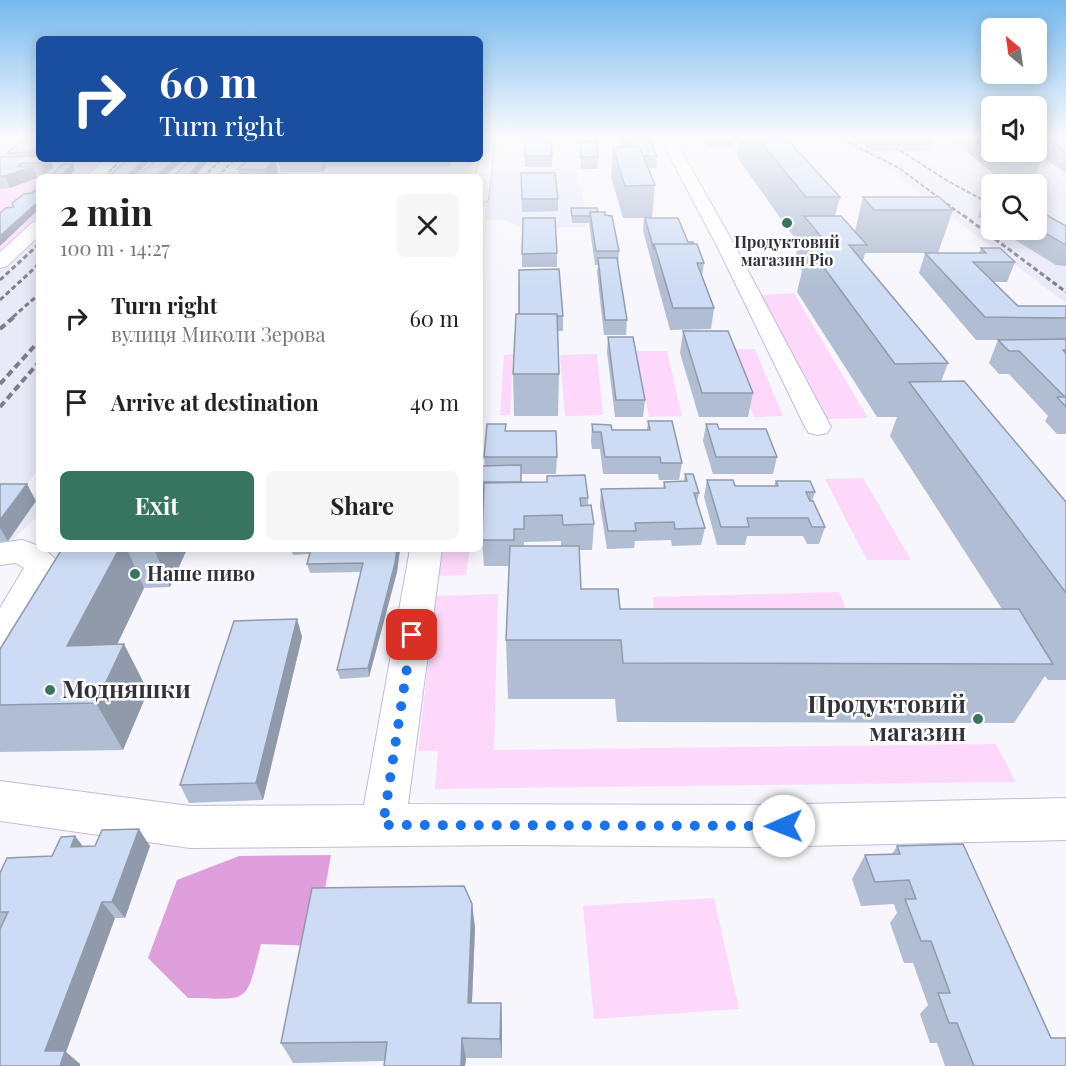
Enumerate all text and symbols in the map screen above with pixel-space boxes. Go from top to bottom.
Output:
north arrow [981,18,1047,84]
map controls [981,18,1047,240]
text: 60 m [159,53,257,109]
icon: right [60,60,138,138]
button: sound [981,96,1047,162]
text: Turn right [159,107,284,143]
button: search [981,174,1047,240]
text: 2 min [60,187,153,235]
button: close [396,194,459,257]
marker: Продуктовий магазин Ріо [780,216,794,230]
place label: Продуктовий магазин Ріо [734,231,840,270]
text: 100 m · 14:27 [60,234,170,261]
text: Turn right [111,290,217,320]
icon: right [60,302,93,335]
text: 60 m [409,303,459,333]
text: вулиця Миколи Зерова [111,320,325,347]
icon: arrive [60,386,93,419]
text: Arrive at destination [111,387,319,417]
text: 40 m [410,387,459,417]
button: Exit [60,471,254,540]
button: Share [266,471,459,540]
place label: Наше пиво [147,559,255,586]
marker: Наше пиво [128,567,142,581]
pin [386,609,437,660]
icon: arrive [395,618,428,651]
place label: Модняшки [62,672,191,704]
marker: Модняшки [43,683,57,697]
place label: Продуктовий магазин [808,687,966,747]
marker: Продуктовий магазин [971,712,985,726]
position arrow [752,794,816,858]

